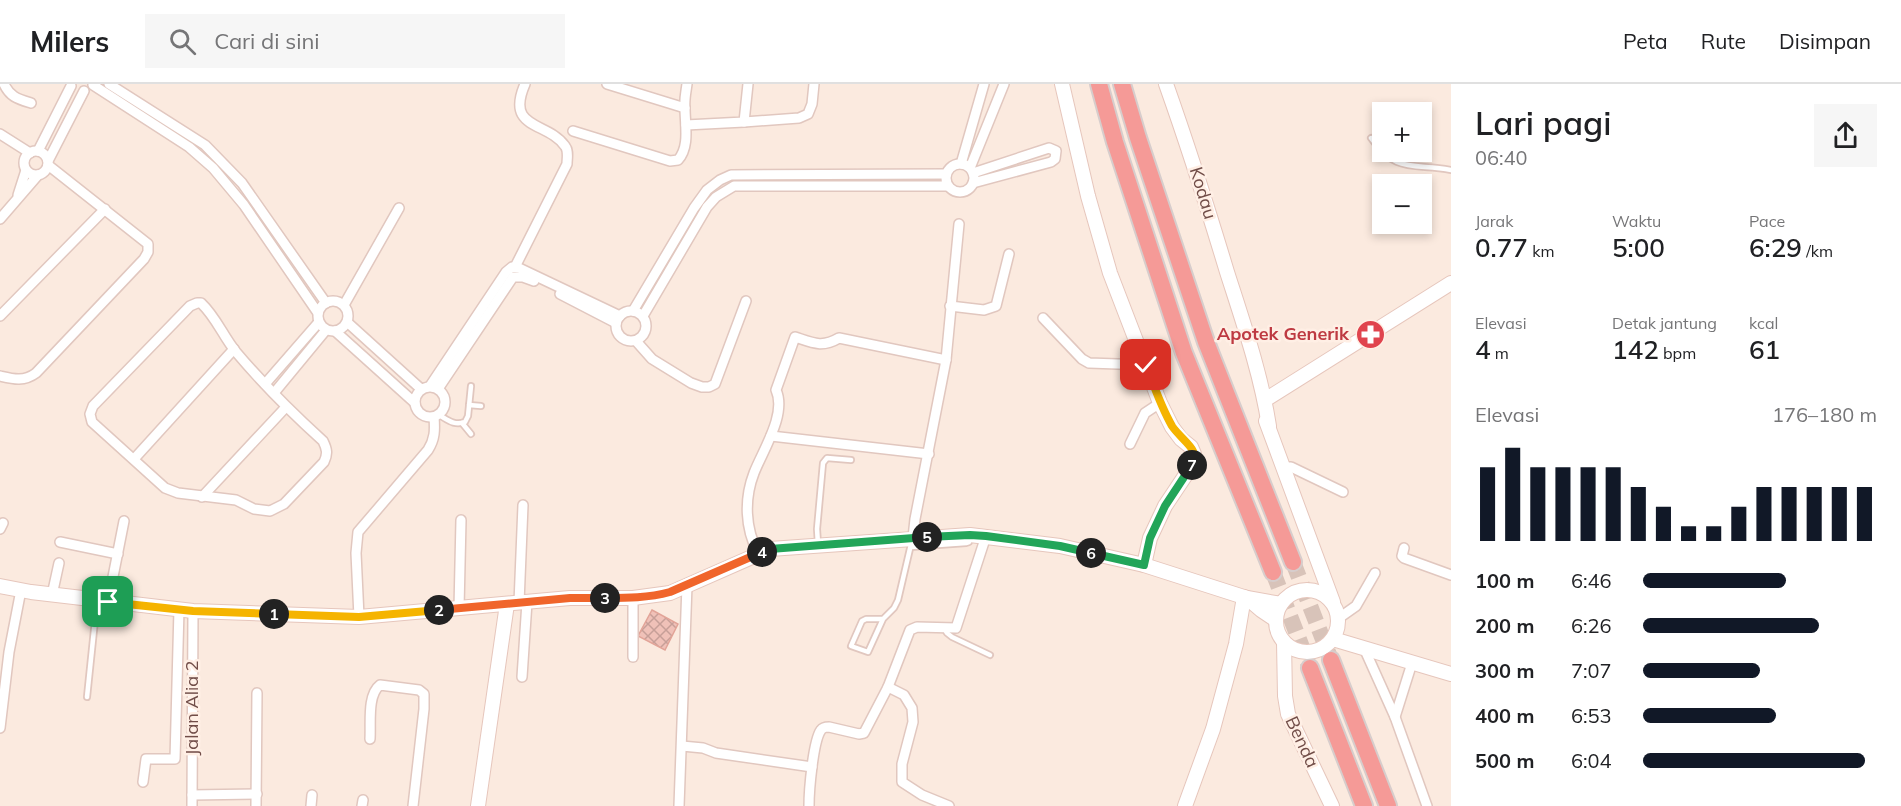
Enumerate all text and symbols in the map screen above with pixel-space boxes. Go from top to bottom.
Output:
search box [145,14,565,68]
text: Milers [30,24,109,59]
icon: search [166,25,199,58]
text: Cari di sini [214,27,320,55]
text: Peta [1623,28,1668,54]
text: Rute [1701,28,1746,54]
text: Disimpan [1779,28,1871,54]
map controls [1372,102,1432,234]
button: + [1372,102,1432,162]
text: Lari pagi [1475,102,1611,143]
button: share [1814,104,1877,167]
text: 06:40 [1475,145,1528,170]
street label: Kodau [1185,164,1222,222]
button: − [1372,174,1432,234]
text: Jarak [1475,211,1513,231]
text: Waktu [1612,211,1661,231]
text: Pace [1749,211,1785,231]
text: 0.77 [1475,231,1528,264]
text: 5:00 [1612,231,1665,264]
text: 6:29 [1749,231,1802,264]
text: km [1528,241,1554,261]
text: /km [1802,241,1833,261]
text: Elevasi [1475,313,1527,333]
text: Detak jantung [1612,313,1717,333]
text: kcal [1749,313,1778,333]
pharmacy icon: Apotek Generik [1354,318,1386,350]
place label: Apotek Generik [1217,322,1350,345]
text: 4 [1475,333,1491,366]
text: 142 [1612,333,1659,366]
text: 61 [1749,333,1780,366]
pin [1120,339,1171,390]
text: m [1491,343,1509,363]
text: bpm [1659,343,1696,363]
icon: check [1129,348,1162,381]
text: Elevasi [1475,402,1539,427]
text: 176–180 m [1772,402,1877,427]
pin: 7 [1177,450,1207,480]
text: 7 [1187,455,1197,475]
pin: 5 [912,522,942,552]
text: 5 [922,527,932,547]
pin: 4 [747,537,777,567]
pin: 6 [1076,538,1106,568]
text: 4 [757,542,767,562]
text: 6 [1086,543,1096,563]
text: 100 m [1475,568,1534,593]
text: 6:46 [1571,568,1612,593]
pin [82,576,133,627]
pin: 3 [590,583,620,613]
icon: arrive [91,585,124,618]
text: 3 [600,588,610,608]
pin: 2 [424,595,454,625]
pin: 1 [259,599,289,629]
text: 2 [434,600,444,620]
text: 1 [269,604,279,624]
text: 200 m [1475,613,1534,638]
text: 6:26 [1571,613,1612,638]
text: 300 m [1475,658,1534,683]
text: 7:07 [1571,658,1612,683]
street label: Jalan Alia 2 [180,660,203,756]
text: 400 m [1475,703,1534,728]
text: 6:53 [1571,703,1612,728]
street label: Benda [1281,712,1324,771]
text: 500 m [1475,748,1534,773]
text: 6:04 [1571,748,1612,773]

